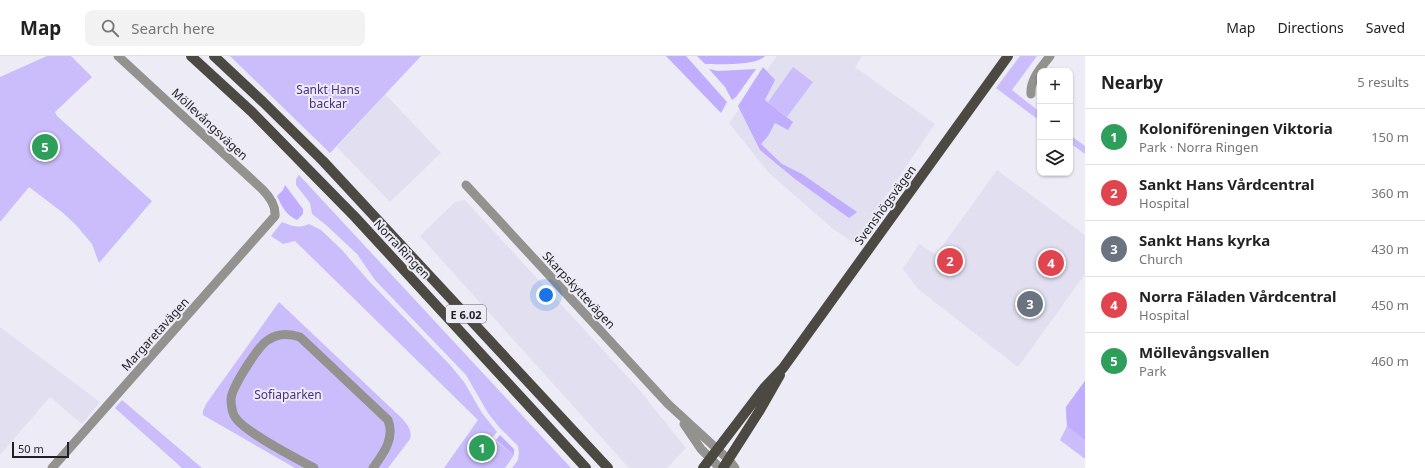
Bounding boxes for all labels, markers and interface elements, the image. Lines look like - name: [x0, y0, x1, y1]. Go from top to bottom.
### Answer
- search box: [85, 10, 365, 46]
- text: Map: [20, 15, 61, 41]
- icon: search: [99, 17, 121, 39]
- text: Search here: [131, 18, 215, 38]
- text: Map: [1226, 18, 1255, 37]
- text: Directions: [1277, 18, 1344, 37]
- text: Saved: [1366, 18, 1405, 37]
- map controls: [1037, 68, 1073, 176]
- button: +: [1037, 68, 1073, 104]
- text: Nearby: [1101, 71, 1163, 94]
- text: 5 results: [1357, 73, 1409, 91]
- park label: Sankt Hans backar: [296, 81, 360, 112]
- street label: Möllevångsvägen: [168, 84, 252, 164]
- button: −: [1037, 104, 1073, 140]
- text: Koloniföreningen Viktoria: [1139, 118, 1333, 138]
- text: 1: [1110, 128, 1118, 146]
- text: 150 m: [1371, 128, 1409, 146]
- pin: 5: [32, 132, 58, 162]
- text: Park · Norra Ringen: [1139, 138, 1258, 156]
- button: layers: [1037, 140, 1073, 176]
- street label: Svenshögsvägen: [850, 162, 920, 248]
- text: Sankt Hans Vårdcentral: [1139, 174, 1315, 194]
- text: 2: [1110, 184, 1118, 202]
- text: 360 m: [1371, 184, 1409, 202]
- text: Hospital: [1139, 194, 1189, 212]
- street label: Norra Ringen: [370, 216, 434, 282]
- text: Sankt Hans kyrka: [1139, 230, 1270, 250]
- text: 3: [1110, 240, 1118, 258]
- text: 430 m: [1371, 240, 1409, 258]
- pin: 2: [937, 246, 963, 276]
- street label: Skarpskyttevägen: [539, 248, 619, 332]
- pin: 4: [1038, 248, 1064, 278]
- text: Church: [1139, 250, 1183, 268]
- your location: [536, 285, 556, 305]
- text: Norra Fäladen Vårdcentral: [1139, 286, 1336, 306]
- pin: 3: [1017, 289, 1043, 319]
- street label: Margaretavägen: [117, 294, 193, 374]
- text: 4: [1110, 296, 1118, 314]
- text: 450 m: [1371, 296, 1409, 314]
- road number: E 6.02: [446, 305, 486, 323]
- text: Hospital: [1139, 306, 1189, 324]
- text: Möllevångsvallen: [1139, 342, 1270, 362]
- text: 5: [1110, 352, 1118, 370]
- text: 460 m: [1371, 352, 1409, 370]
- text: Park: [1139, 362, 1166, 380]
- park label: Sofiaparken: [254, 386, 322, 403]
- pin: 1: [469, 433, 495, 463]
- scale bar: [12, 440, 69, 459]
- text: 50 m: [18, 441, 44, 456]

